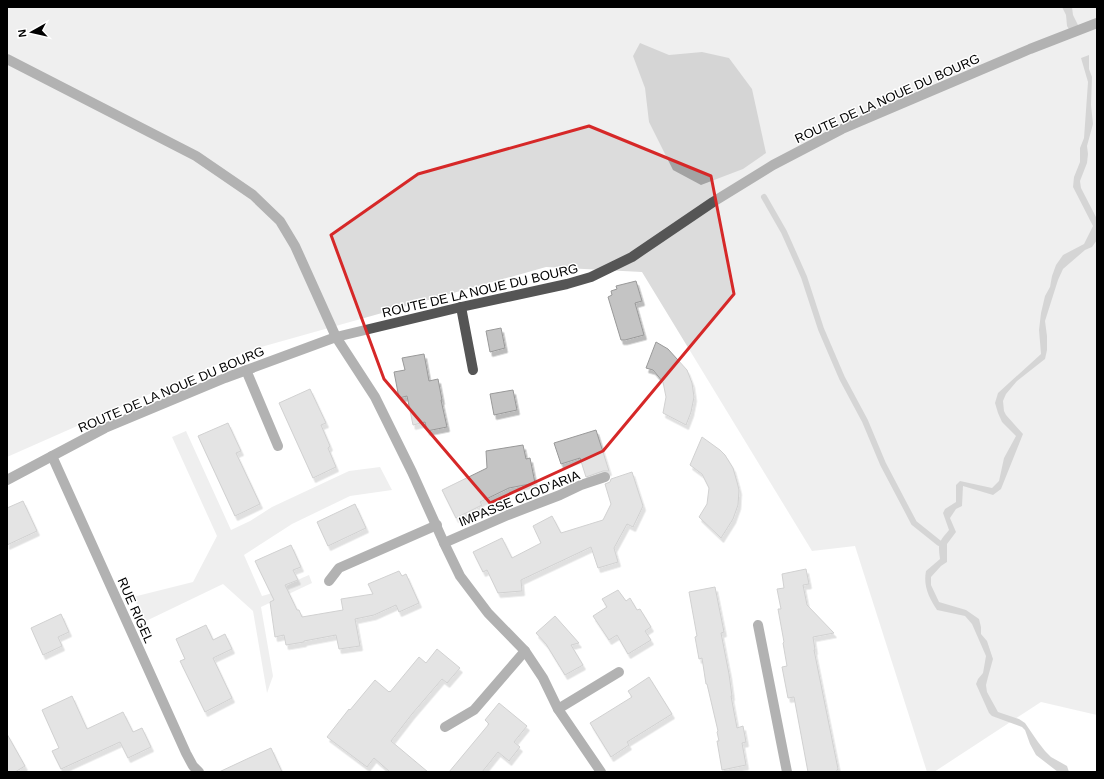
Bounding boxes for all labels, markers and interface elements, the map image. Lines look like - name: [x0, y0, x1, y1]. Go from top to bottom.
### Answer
- north arrow: [12, 12, 52, 52]
- text: N: [16, 29, 29, 38]
- street label: ROUTE DE LA NOUE DU BOURG: [792, 51, 982, 146]
- street label: ROUTE DE LA NOUE DU BOURG: [381, 261, 580, 320]
- street label: ROUTE DE LA NOUE DU BOURG: [76, 343, 267, 436]
- street label: IMPASSE CLOD'ARIA: [456, 467, 582, 530]
- street label: RUE RIGEL: [114, 575, 157, 645]

